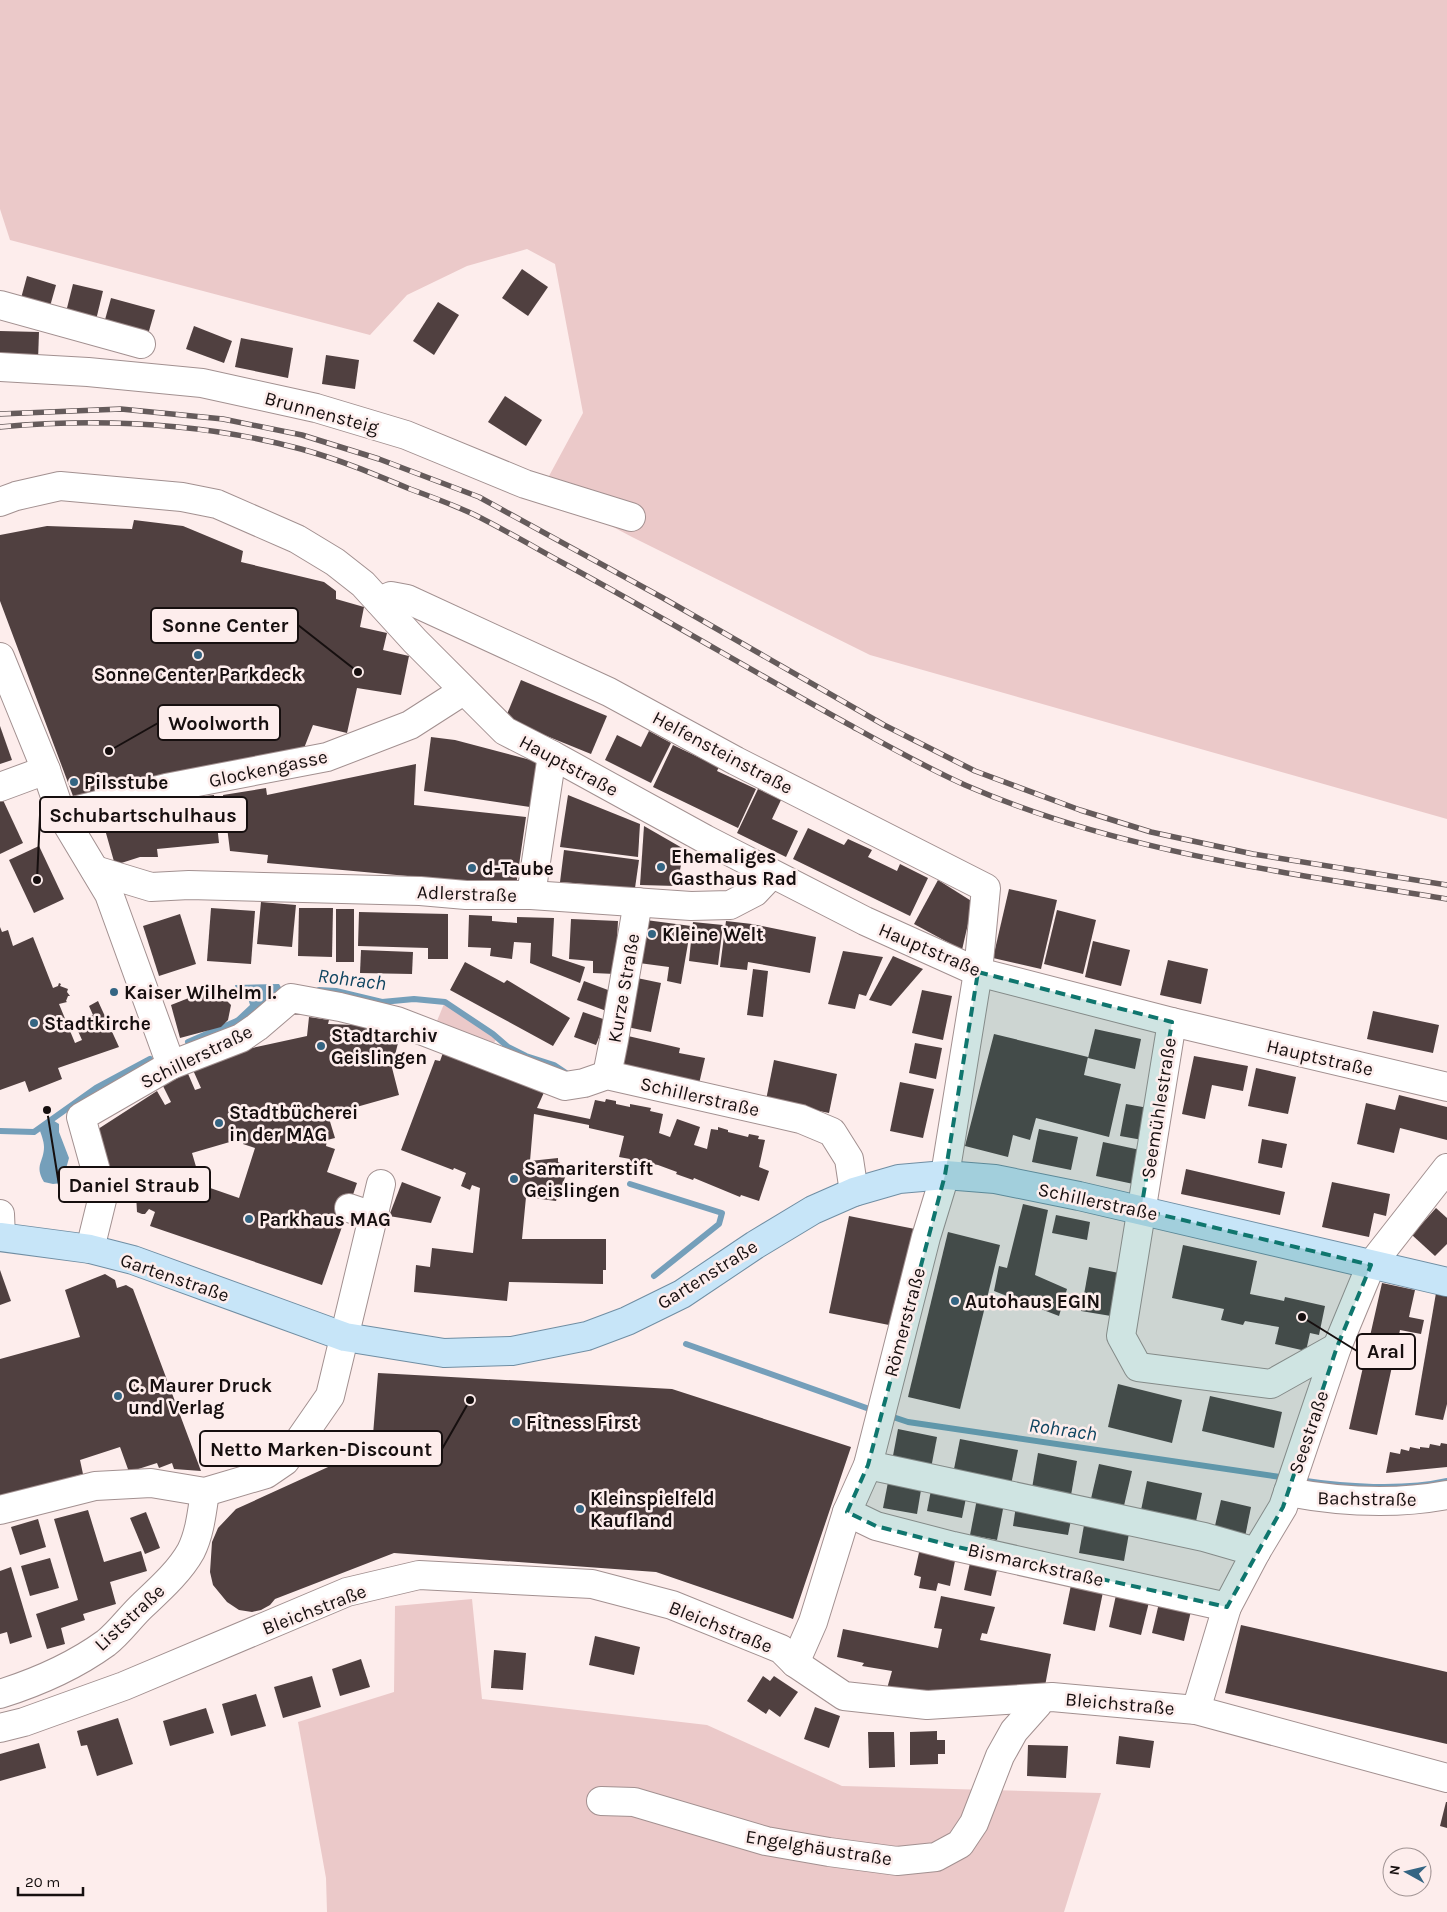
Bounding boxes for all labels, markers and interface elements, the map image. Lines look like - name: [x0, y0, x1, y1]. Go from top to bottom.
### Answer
- street label: Brunnensteig: [262, 387, 382, 439]
- callout: Sonne Center: [151, 608, 298, 643]
- text: Sonne Center: [162, 614, 289, 637]
- marker: Sonne Center Parkdeck: [192, 649, 204, 661]
- place label: Sonne Center Parkdeck: [93, 664, 303, 686]
- callout: Woolworth: [158, 705, 280, 740]
- street label: Helfensteinstraße: [649, 707, 796, 799]
- text: Woolworth: [168, 712, 270, 735]
- street label: Hauptstraße: [515, 731, 622, 801]
- street label: Glockengasse: [207, 746, 329, 792]
- place label: Pilsstube: [84, 772, 168, 794]
- marker: Pilsstube: [68, 776, 80, 788]
- callout: Schubartschulhaus: [40, 797, 247, 832]
- text: Schubartschulhaus: [49, 804, 237, 827]
- place label: Ehemaliges Gasthaus Rad: [671, 846, 797, 890]
- place label: d-Taube: [482, 858, 554, 880]
- marker: Ehemaliges Gasthaus Rad: [655, 861, 667, 873]
- marker: d-Taube: [466, 862, 478, 874]
- street label: Adlerstraße: [417, 881, 517, 907]
- street label: Hauptstraße: [875, 919, 984, 981]
- place label: Kleine Welt: [662, 924, 764, 946]
- marker: Kleine Welt: [646, 928, 658, 940]
- street label: Kurze Straße: [604, 932, 644, 1045]
- water label: Rohrach: [316, 964, 387, 995]
- place label: Kaiser Wilhelm I.: [124, 982, 277, 1004]
- marker: Kaiser Wilhelm I.: [108, 986, 120, 998]
- place label: Stadtkirche: [44, 1013, 151, 1035]
- marker: Stadtkirche: [28, 1017, 40, 1029]
- street label: Schillerstraße: [137, 1020, 256, 1093]
- place label: Stadtarchiv Geislingen: [331, 1025, 438, 1069]
- street label: Hauptstraße: [1264, 1035, 1375, 1081]
- street label: Seemühlestraße: [1137, 1036, 1181, 1180]
- marker: Stadtarchiv Geislingen: [315, 1040, 327, 1052]
- street label: Schillerstraße: [638, 1073, 761, 1121]
- place label: Stadtbücherei in der MAG: [229, 1102, 358, 1146]
- marker: Stadtbücherei in der MAG: [213, 1117, 225, 1129]
- place label: Samariterstift Geislingen: [524, 1158, 653, 1202]
- callout: Daniel Straub: [59, 1167, 210, 1202]
- marker: Samariterstift Geislingen: [508, 1173, 520, 1185]
- text: Daniel Straub: [68, 1174, 200, 1197]
- street label: Schillerstraße: [1036, 1179, 1160, 1225]
- place label: Parkhaus MAG: [259, 1209, 391, 1231]
- marker: Parkhaus MAG: [243, 1213, 255, 1225]
- street label: Gartenstraße: [653, 1235, 762, 1314]
- street label: Gartenstraße: [117, 1249, 232, 1307]
- street label: Römerstraße: [880, 1265, 930, 1379]
- place label: Autohaus EGIN: [965, 1291, 1100, 1313]
- marker: Autohaus EGIN: [949, 1295, 961, 1307]
- callout: Aral: [1357, 1334, 1415, 1369]
- text: Aral: [1367, 1340, 1405, 1363]
- place label: C. Maurer Druck und Verlag: [128, 1375, 272, 1419]
- street label: Seestraße: [1284, 1388, 1333, 1477]
- marker: C. Maurer Druck und Verlag: [112, 1390, 124, 1402]
- place label: Fitness First: [526, 1412, 638, 1434]
- water label: Rohrach: [1027, 1413, 1099, 1446]
- marker: Fitness First: [510, 1416, 522, 1428]
- callout: Netto Marken-Discount: [200, 1431, 442, 1466]
- text: Netto Marken-Discount: [210, 1438, 432, 1461]
- street label: Bachstraße: [1317, 1487, 1417, 1511]
- place label: Kleinspielfeld Kaufland: [590, 1488, 715, 1532]
- marker: Kleinspielfeld Kaufland: [574, 1503, 586, 1515]
- street label: Bismarckstraße: [966, 1539, 1106, 1591]
- street label: Liststraße: [90, 1580, 169, 1656]
- street label: Bleichstraße: [259, 1580, 370, 1640]
- street label: Bleichstraße: [666, 1596, 776, 1658]
- street label: Bleichstraße: [1064, 1688, 1176, 1720]
- street label: Engelghäustraße: [744, 1826, 894, 1870]
- north arrow: [1382, 1847, 1432, 1897]
- scale bar: [18, 1864, 82, 1896]
- text: N: [1386, 1864, 1404, 1876]
- text: 20 m: [25, 1873, 60, 1891]

